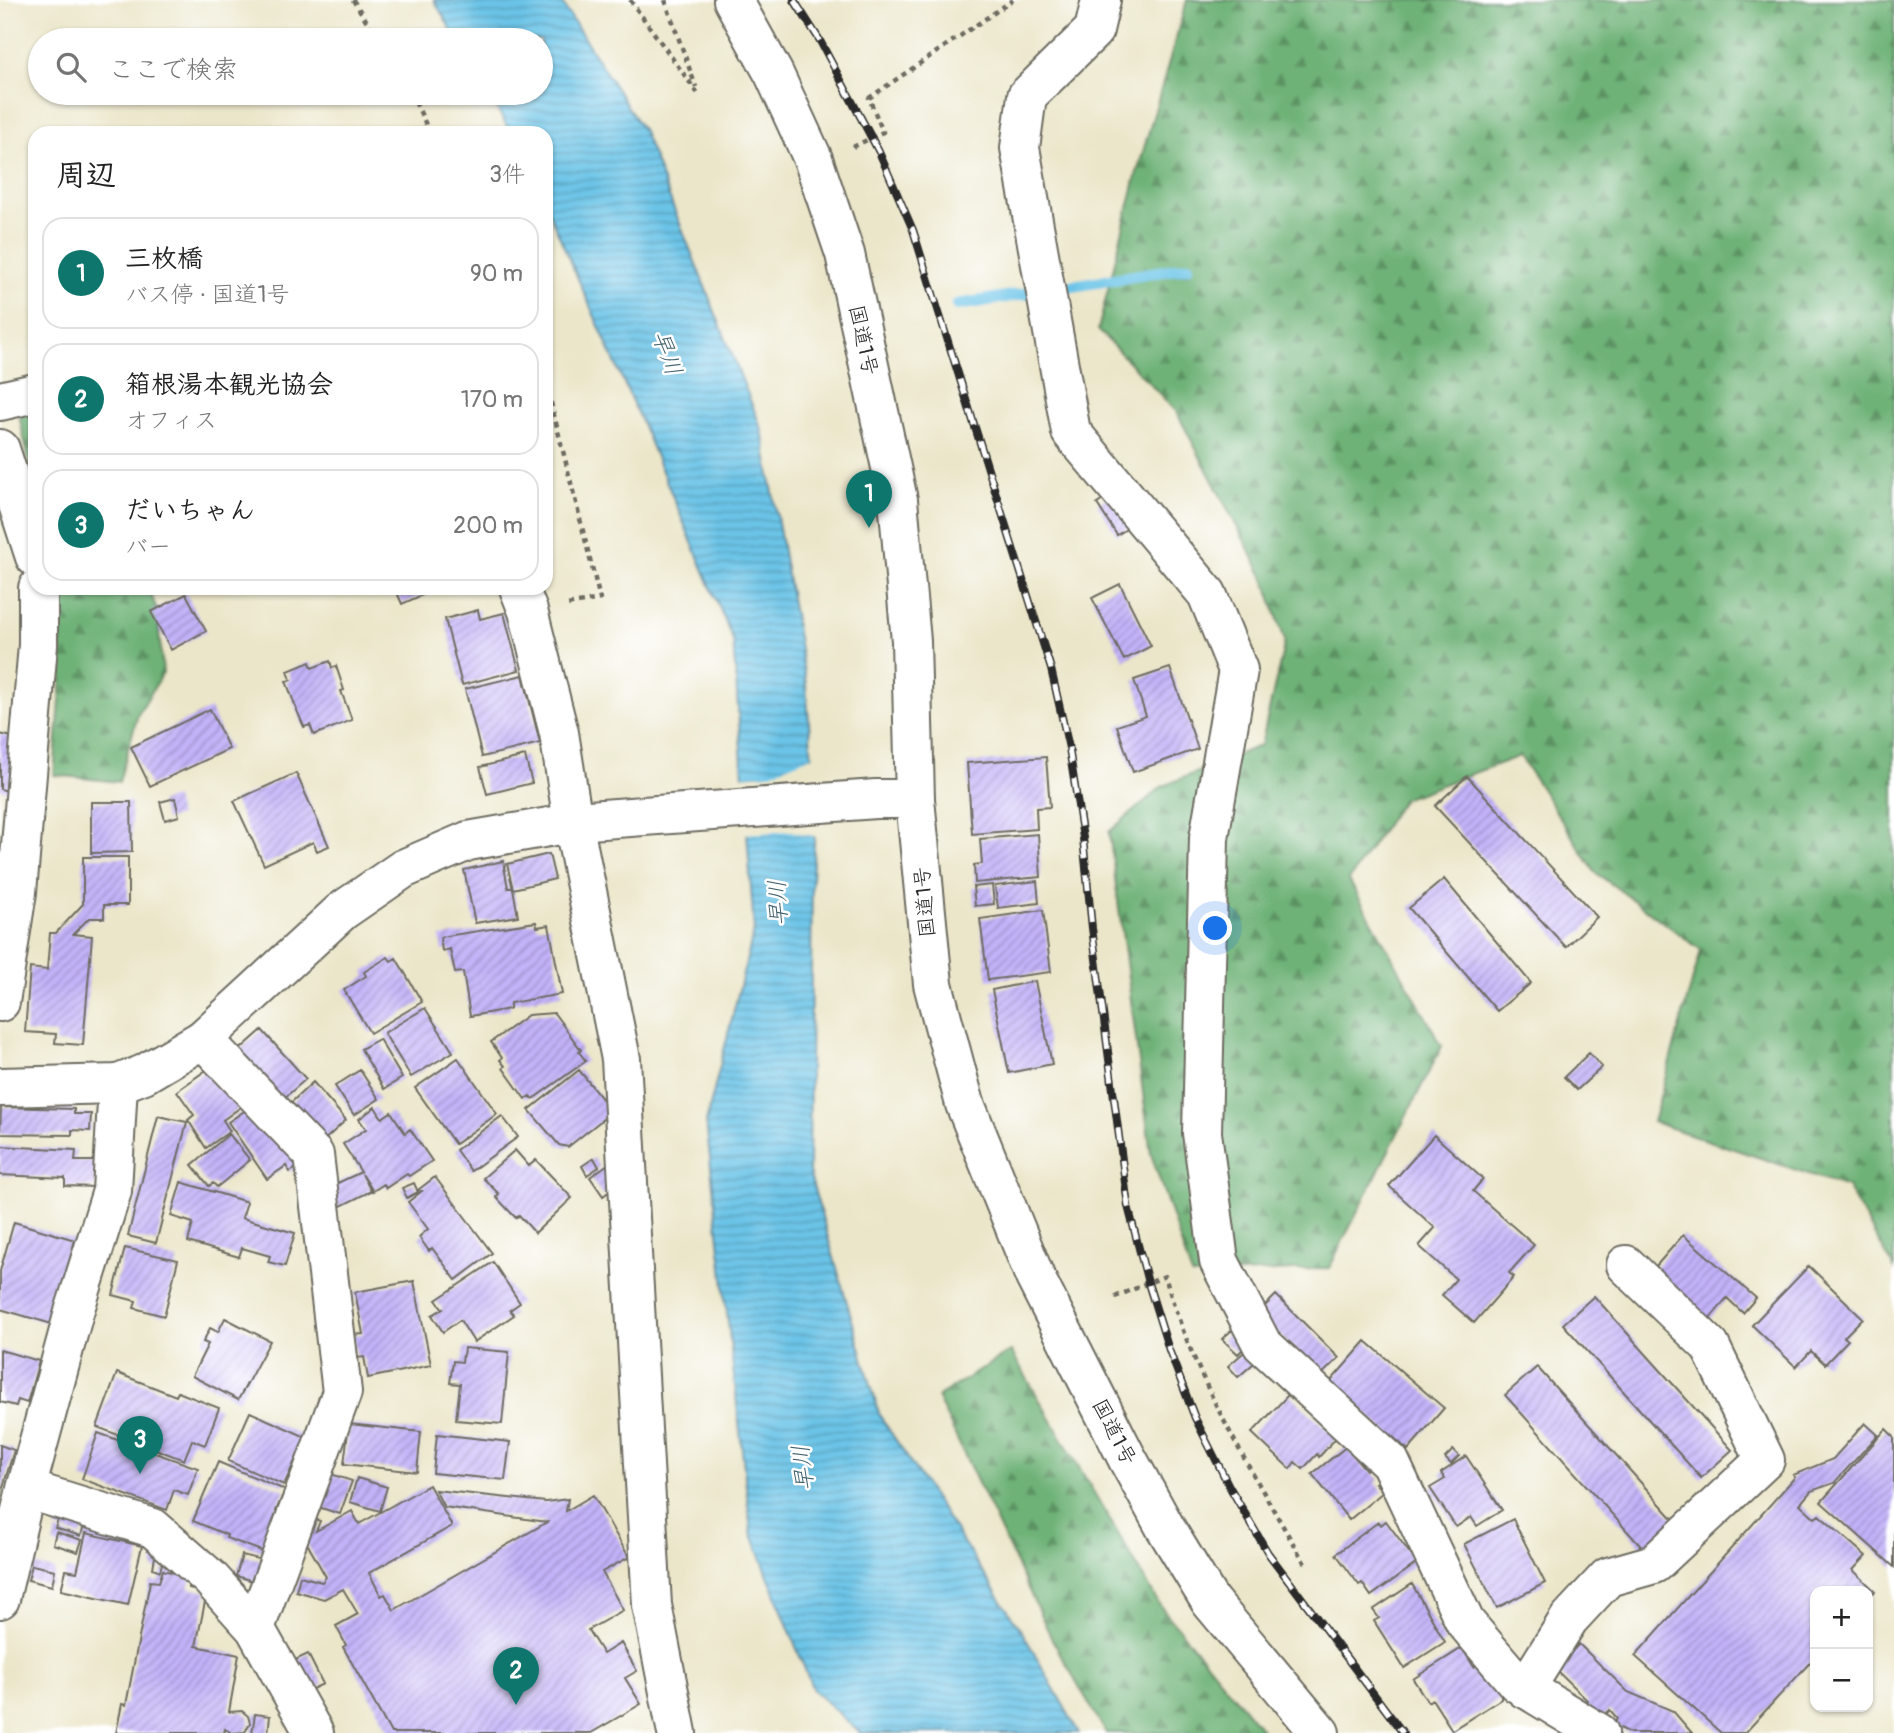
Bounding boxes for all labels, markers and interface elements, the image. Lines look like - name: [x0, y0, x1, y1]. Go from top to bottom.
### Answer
- search box: [28, 28, 553, 105]
- icon: search: [52, 48, 90, 86]
- text: ここで検索: [108, 54, 238, 86]
- text: 周辺: [56, 157, 116, 194]
- text: 3件: [489, 160, 525, 189]
- text: 三枚橋: [125, 243, 203, 275]
- text: 1: [77, 259, 86, 288]
- text: 90 m: [470, 259, 523, 288]
- text: バス停 · 国道1号: [125, 280, 289, 309]
- street label: 国道1号: [842, 302, 884, 378]
- water label: 早川: [646, 326, 688, 380]
- text: 箱根湯本観光協会: [125, 369, 333, 401]
- text: 2: [75, 385, 87, 414]
- text: 170 m: [461, 385, 523, 414]
- text: オフィス: [125, 406, 217, 435]
- pin: 1: [846, 470, 892, 528]
- text: だいちゃん: [125, 495, 255, 527]
- text: 3: [75, 511, 87, 540]
- text: 200 m: [453, 511, 523, 540]
- text: バー: [125, 532, 171, 561]
- street label: 国道1号: [908, 865, 942, 939]
- water label: 早川: [762, 879, 794, 927]
- your location: [1198, 911, 1232, 945]
- street label: 国道1号: [1086, 1394, 1142, 1470]
- pin: 3: [117, 1416, 163, 1474]
- water label: 早川: [786, 1443, 820, 1493]
- map controls: [1810, 1586, 1873, 1712]
- button: +: [1810, 1586, 1873, 1649]
- pin: 2: [493, 1647, 539, 1705]
- button: −: [1810, 1649, 1873, 1712]

